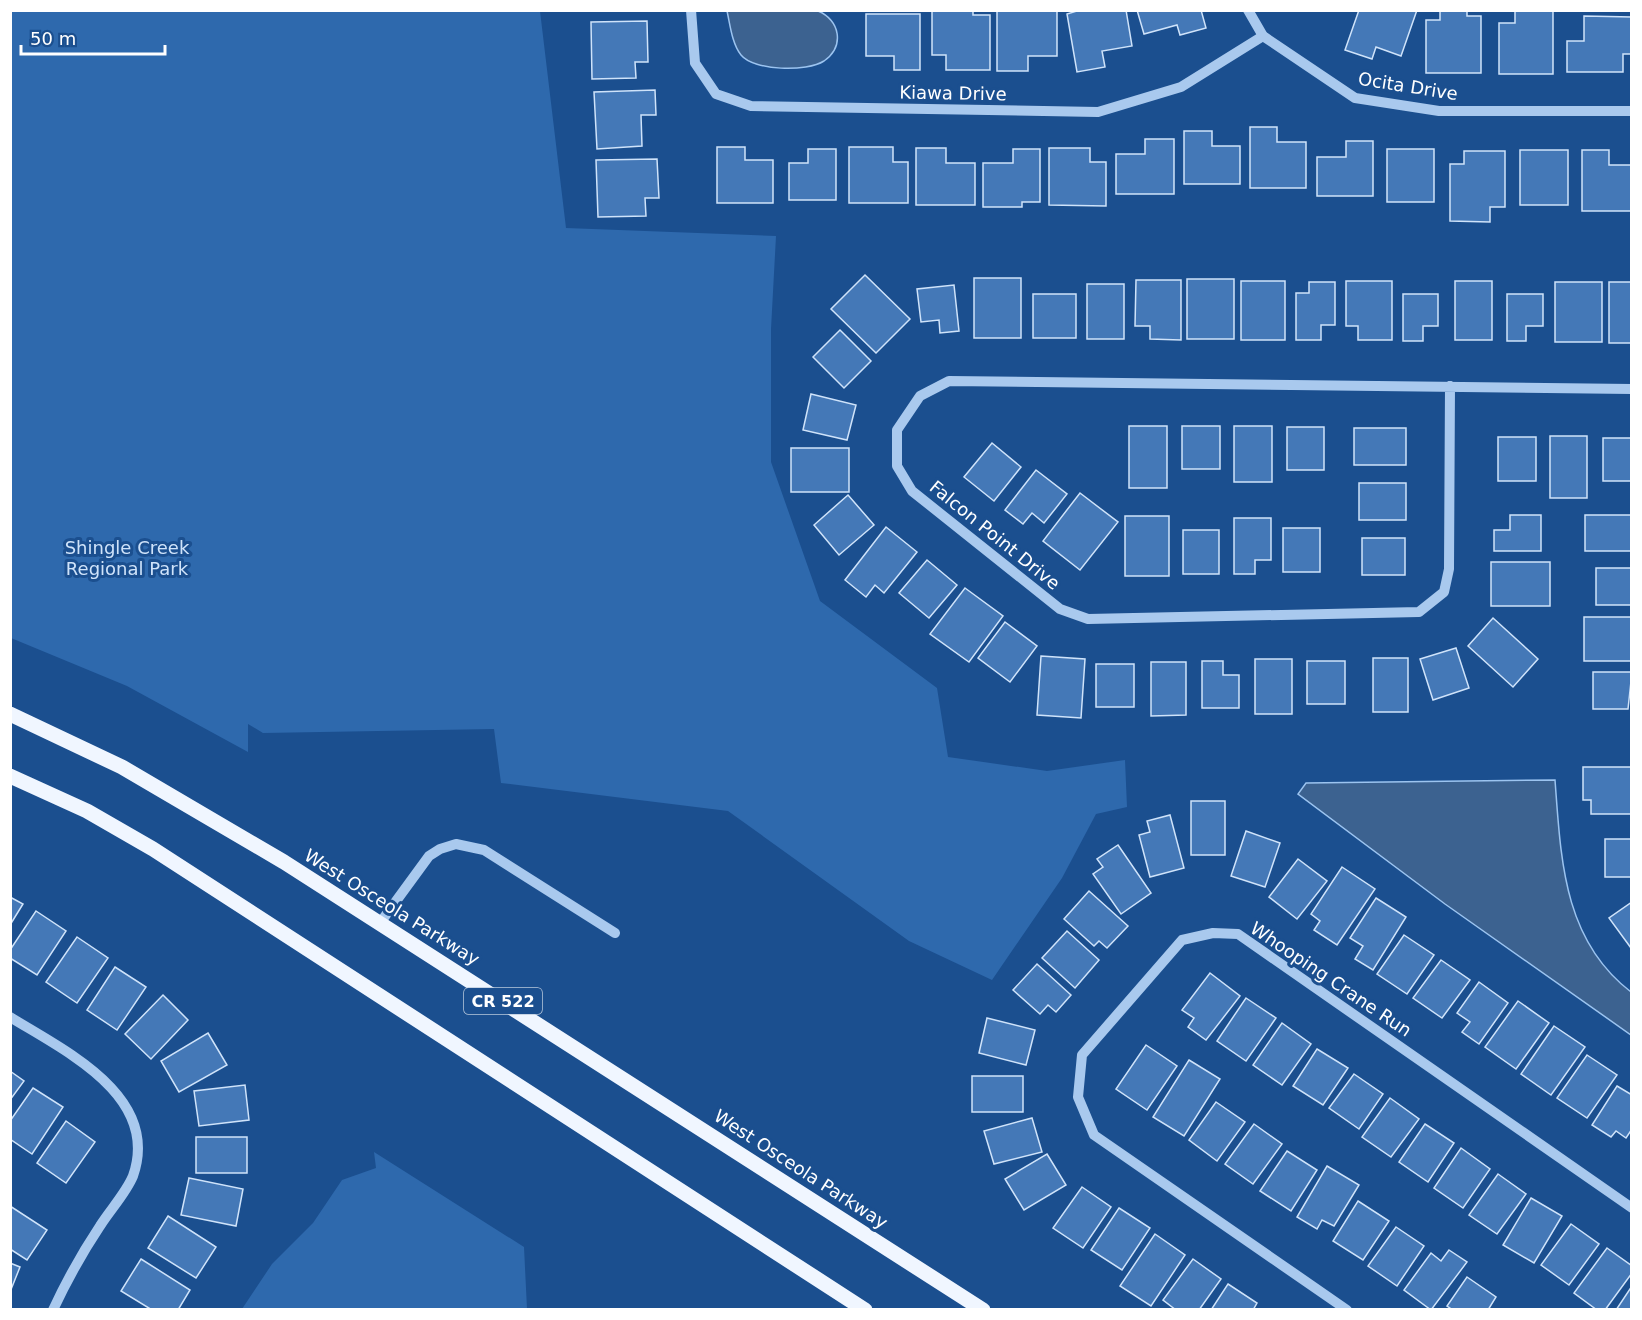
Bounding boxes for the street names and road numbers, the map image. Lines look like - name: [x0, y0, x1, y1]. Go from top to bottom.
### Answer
- street label: Ocita Drive: [1357, 68, 1459, 104]
- street label: Kiawa Drive: [899, 82, 1007, 104]
- street label: Falcon Point Drive: [926, 476, 1064, 594]
- street label: West Osceola Parkway: [301, 844, 484, 970]
- street label: Whooping Crane Run: [1246, 917, 1416, 1041]
- road number: CR 522: [464, 988, 542, 1014]
- street label: West Osceola Parkway: [710, 1105, 892, 1233]

